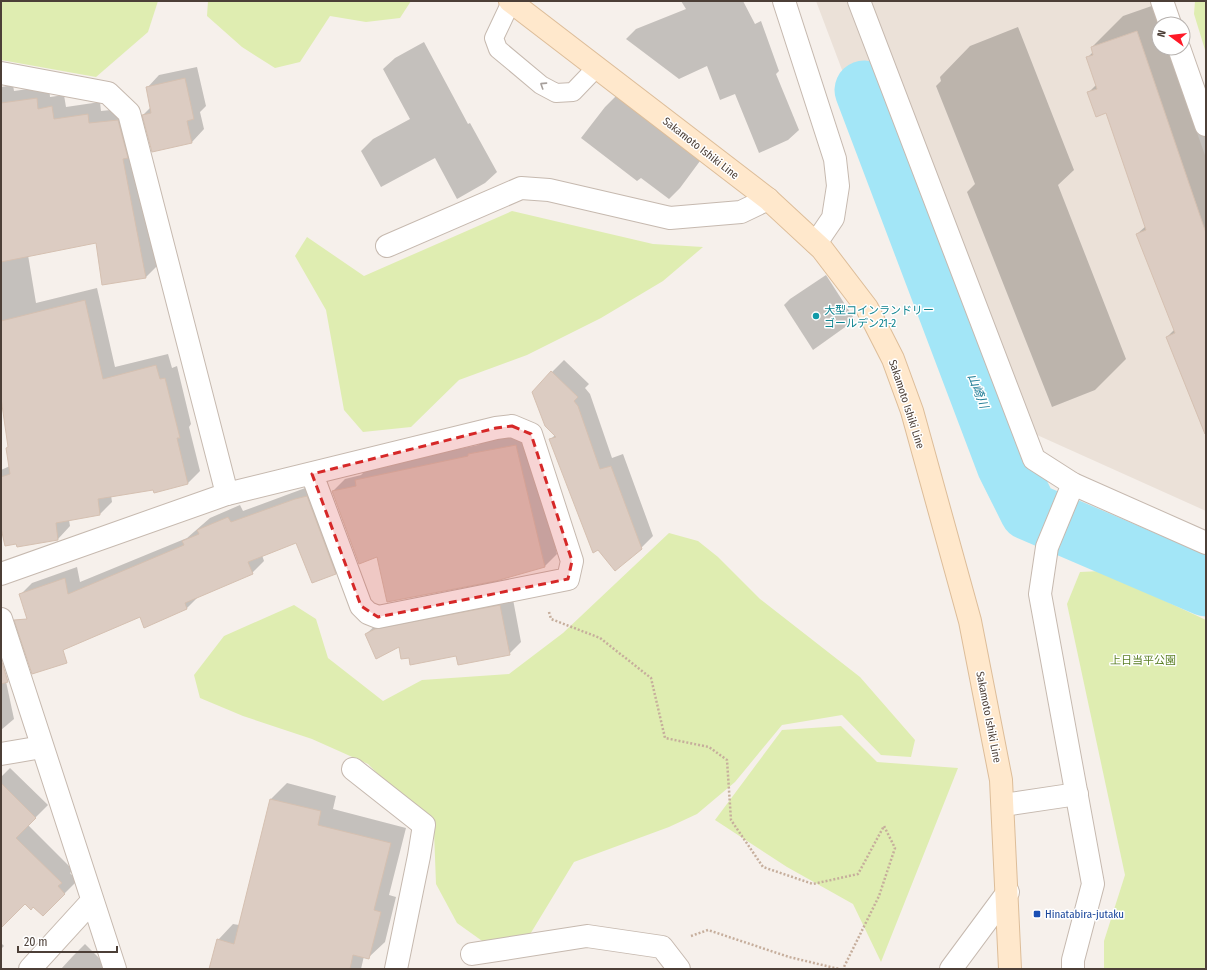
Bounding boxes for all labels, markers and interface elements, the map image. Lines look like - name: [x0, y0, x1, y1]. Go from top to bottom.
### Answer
- north arrow: [1151, 16, 1191, 56]
- text: N: [1155, 29, 1169, 38]
- one-way arrow: [540, 82, 547, 90]
- street label: Sakamoto Ishiki Line: [660, 115, 741, 182]
- place label: 大型コインランドリー ゴールデン21-2: [824, 304, 934, 330]
- marker: 大型コインランドリー ゴールデン21-2: [811, 311, 821, 321]
- street label: Sakamoto Ishiki Line: [886, 358, 927, 450]
- water label: 山崎川: [965, 372, 992, 412]
- park label: 上日当平公園: [1110, 654, 1176, 667]
- street label: Sakamoto Ishiki Line: [973, 670, 1004, 764]
- place label: Hinatabira-jutaku: [1045, 908, 1124, 921]
- marker: Hinatabira-jutaku: [1032, 909, 1042, 919]
- scale bar: [18, 928, 117, 954]
- text: 20 m: [24, 935, 48, 949]

